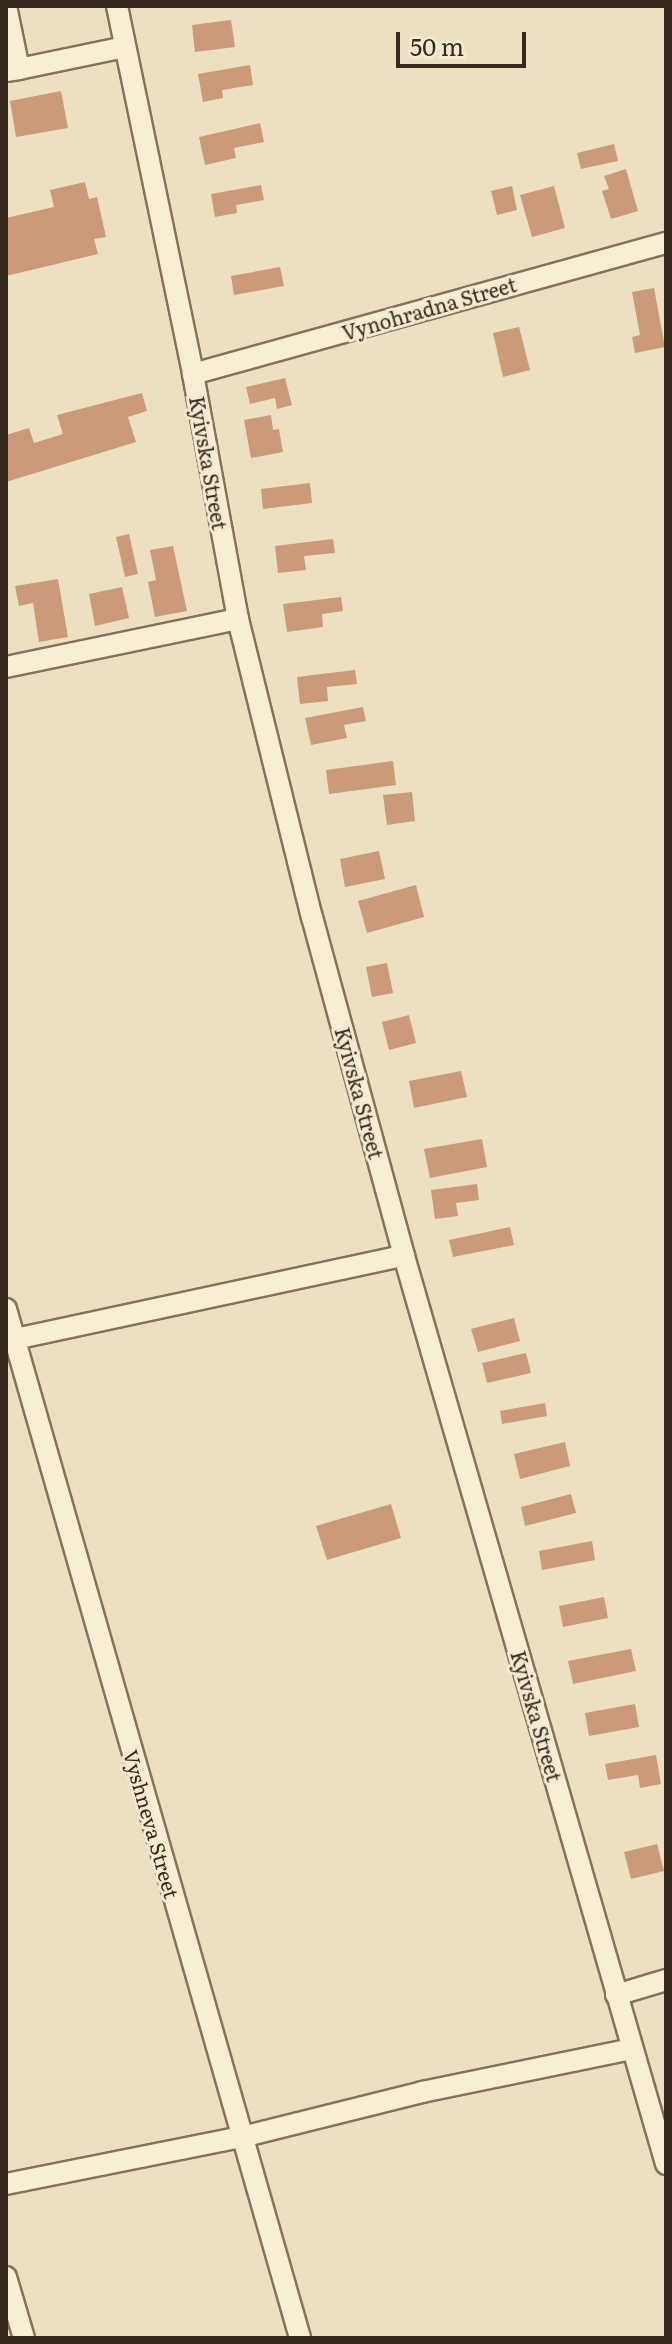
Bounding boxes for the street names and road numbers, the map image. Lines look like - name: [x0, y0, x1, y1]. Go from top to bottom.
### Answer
- street label: Vynohradna Street: [339, 272, 519, 344]
- street label: Kyivska Street: [185, 394, 233, 532]
- street label: Kyivska Street: [331, 1024, 389, 1162]
- street label: Kyivska Street: [507, 1648, 567, 1784]
- street label: Vyshneva Street: [119, 1747, 185, 1901]

